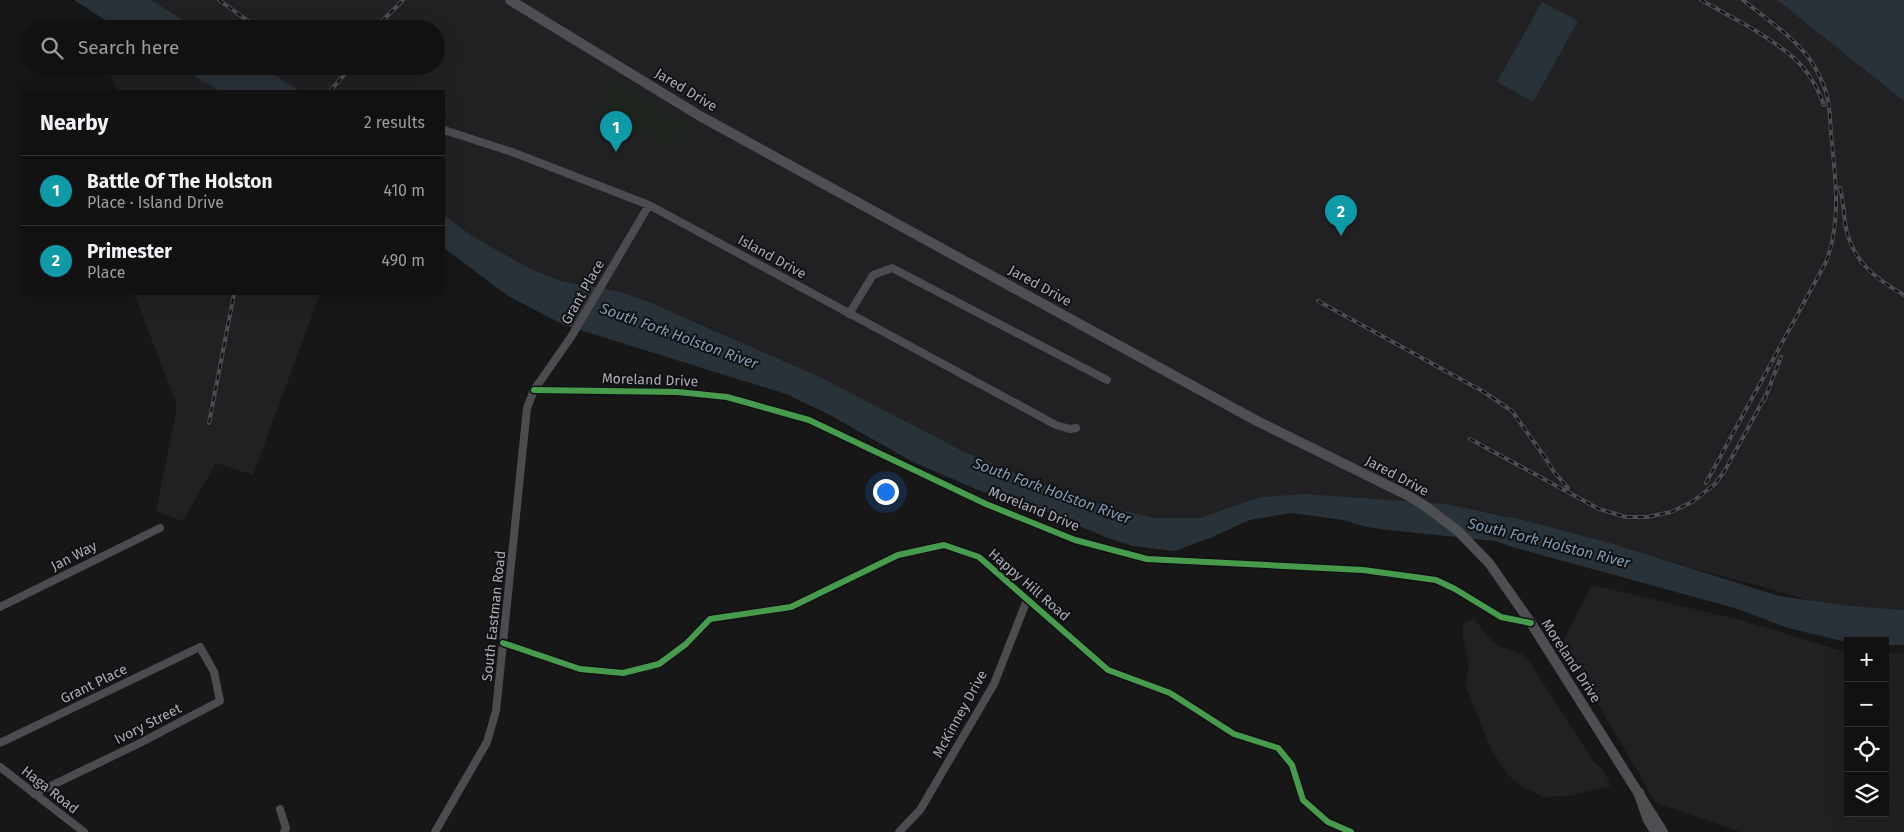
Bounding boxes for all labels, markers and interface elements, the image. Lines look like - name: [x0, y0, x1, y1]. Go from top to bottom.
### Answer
- search box: [20, 20, 445, 75]
- icon: search: [38, 34, 66, 62]
- text: Search here: [78, 36, 179, 59]
- street label: Jared Drive: [652, 65, 720, 115]
- text: Nearby: [40, 110, 108, 136]
- pin: 1: [600, 111, 632, 152]
- text: 2 results: [364, 113, 425, 132]
- text: Battle Of The Holston: [87, 170, 272, 193]
- text: 1: [52, 181, 60, 200]
- text: 410 m: [384, 181, 425, 200]
- text: Place · Island Drive: [87, 193, 224, 212]
- pin: 2: [1325, 195, 1357, 236]
- street label: Island Drive: [735, 231, 809, 283]
- text: Primester: [87, 240, 172, 263]
- text: 2: [52, 251, 60, 270]
- text: 490 m: [382, 251, 425, 270]
- street label: Grant Place: [558, 257, 608, 327]
- street label: Jared Drive: [1006, 262, 1074, 310]
- text: Place: [87, 263, 126, 282]
- water label: South Fork Holston River: [597, 299, 762, 373]
- street label: Moreland Drive: [602, 370, 698, 390]
- street label: Jared Drive: [1362, 452, 1432, 500]
- water label: South Fork Holston River: [970, 454, 1135, 528]
- your location: [873, 479, 899, 505]
- street label: Moreland Drive: [986, 483, 1082, 535]
- water label: South Fork Holston River: [1465, 514, 1633, 572]
- street label: Jan Way: [48, 537, 100, 575]
- street label: Happy Hill Road: [985, 545, 1073, 625]
- street label: South Eastman Road: [479, 550, 509, 682]
- street label: Moreland Drive: [1538, 616, 1604, 706]
- map controls: [1844, 637, 1889, 817]
- button: +: [1844, 637, 1889, 682]
- street label: Grant Place: [58, 661, 130, 707]
- street label: McKinney Drive: [929, 667, 991, 761]
- button: −: [1844, 682, 1889, 727]
- street label: Ivory Street: [112, 699, 185, 748]
- button: locate: [1844, 727, 1889, 772]
- street label: Haga Road: [18, 762, 82, 818]
- button: layers: [1844, 772, 1889, 817]

